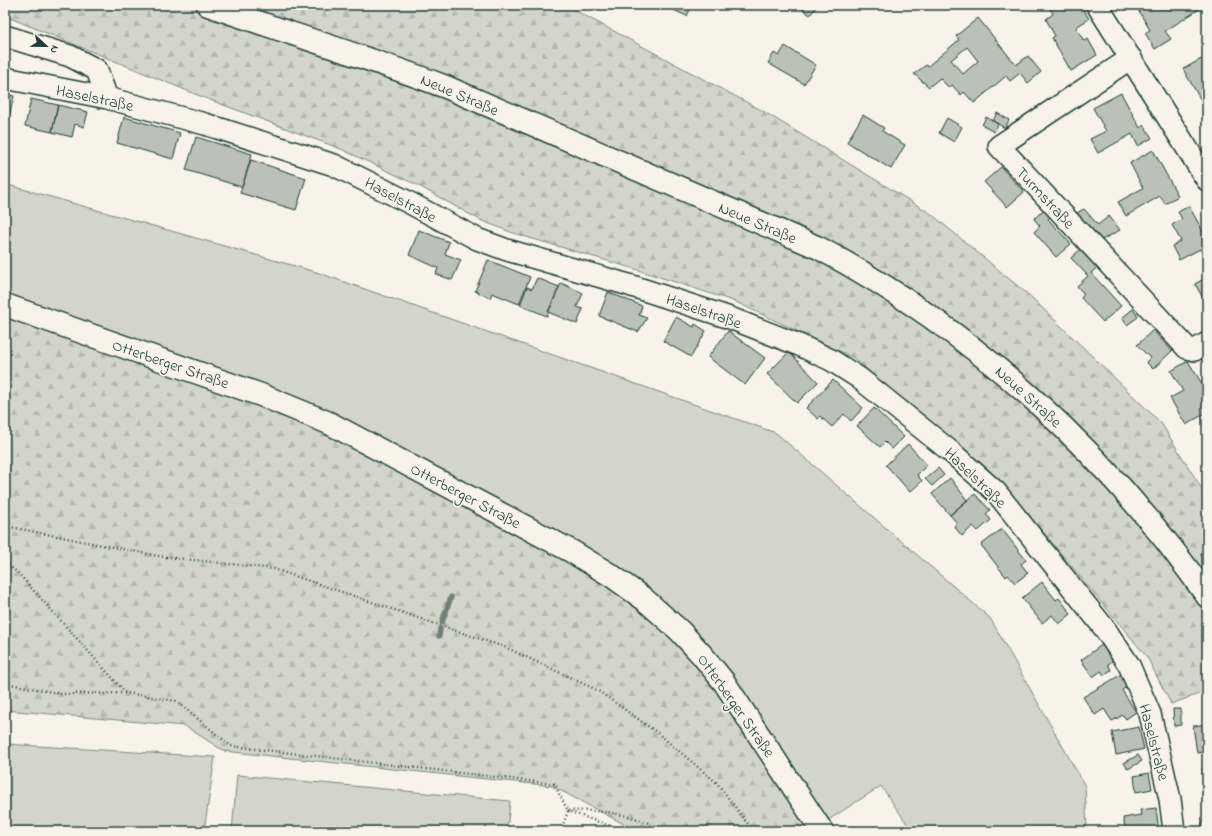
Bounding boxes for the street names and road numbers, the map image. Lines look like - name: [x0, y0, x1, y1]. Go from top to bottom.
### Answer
- street label: Neue Straße: [416, 69, 503, 123]
- street label: Haselstraße: [54, 79, 136, 119]
- street label: Turmstraße: [1009, 162, 1080, 235]
- street label: Haselstraße: [360, 172, 441, 230]
- street label: Neue Straße: [714, 197, 801, 251]
- street label: Haselstraße: [662, 288, 745, 336]
- street label: Otterberger Straße: [109, 334, 233, 396]
- street label: Neue Straße: [989, 361, 1067, 435]
- street label: Haselstraße: [938, 443, 1012, 515]
- street label: Otterberger Straße: [406, 458, 525, 536]
- street label: Otterberger Straße: [691, 649, 781, 764]
- street label: Haselstraße: [1131, 701, 1175, 784]

